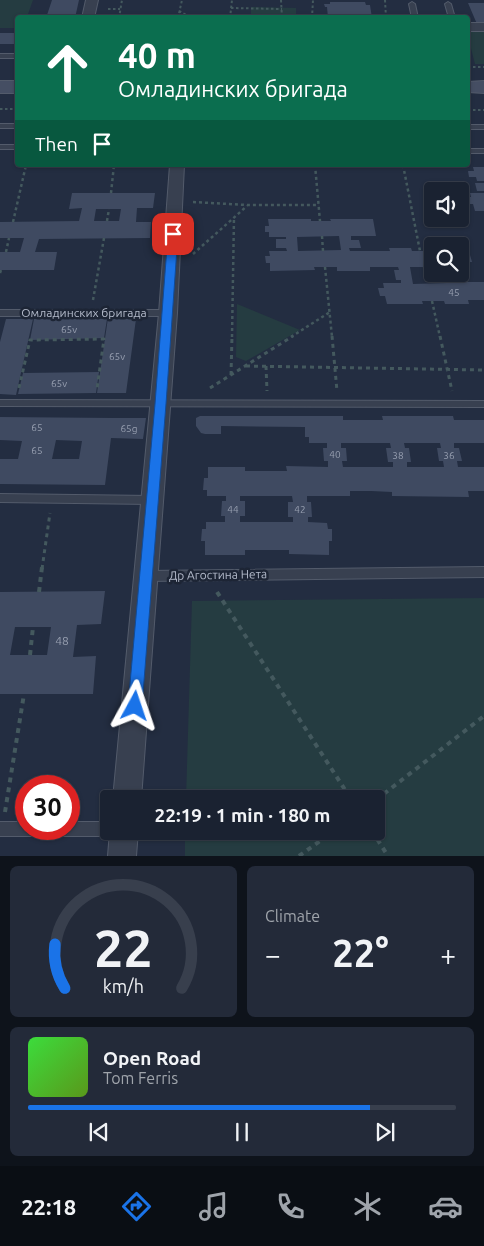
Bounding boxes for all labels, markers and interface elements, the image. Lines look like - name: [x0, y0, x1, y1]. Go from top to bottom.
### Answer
- icon: ahead: [35, 35, 100, 100]
- text: 40 m: [118, 35, 196, 75]
- text: Омладинских бригада: [118, 76, 348, 101]
- icon: arrive: [88, 130, 116, 158]
- text: Then: [35, 133, 78, 155]
- map controls: [424, 182, 469, 282]
- button: sound: [424, 182, 469, 227]
- pin: [152, 213, 194, 255]
- icon: arrive: [159, 220, 187, 248]
- button: search: [424, 237, 469, 282]
- house number: 45: [448, 287, 460, 298]
- street label: Омладинских бригада: [21, 306, 147, 319]
- house number: 65v: [61, 324, 77, 335]
- house number: 65v: [109, 351, 125, 362]
- house number: 65v: [51, 378, 67, 389]
- house number: 65: [31, 422, 43, 433]
- house number: 65g: [120, 423, 138, 434]
- house number: 65: [31, 445, 43, 456]
- house number: 40: [329, 449, 341, 460]
- house number: 38: [392, 450, 404, 461]
- house number: 36: [443, 450, 455, 461]
- house number: 44: [227, 504, 239, 515]
- house number: 42: [294, 504, 306, 515]
- street label: Др Агостина Нета: [169, 567, 267, 582]
- house number: 48: [55, 634, 69, 647]
- position arrow: [108, 679, 160, 731]
- speed limit sign: 30: [15, 775, 80, 840]
- text: 22:19 · 1 min · 180 m: [155, 804, 330, 826]
- text: Climate: [265, 907, 320, 925]
- text: 22: [94, 919, 153, 977]
- text: 22°: [332, 932, 389, 974]
- text: −: [265, 939, 281, 970]
- text: +: [440, 939, 456, 970]
- text: km/h: [103, 976, 144, 996]
- text: Open Road: [103, 1047, 201, 1069]
- text: Tom Ferris: [103, 1069, 178, 1087]
- icon: previous: [85, 1118, 113, 1146]
- icon: pause: [228, 1118, 256, 1146]
- icon: next: [371, 1118, 399, 1146]
- icon: directions: [119, 1189, 154, 1224]
- icon: music: [196, 1189, 231, 1224]
- icon: phone: [273, 1189, 308, 1224]
- icon: climate: [350, 1189, 385, 1224]
- icon: car: [428, 1189, 463, 1224]
- text: 22:18: [21, 1194, 76, 1219]

